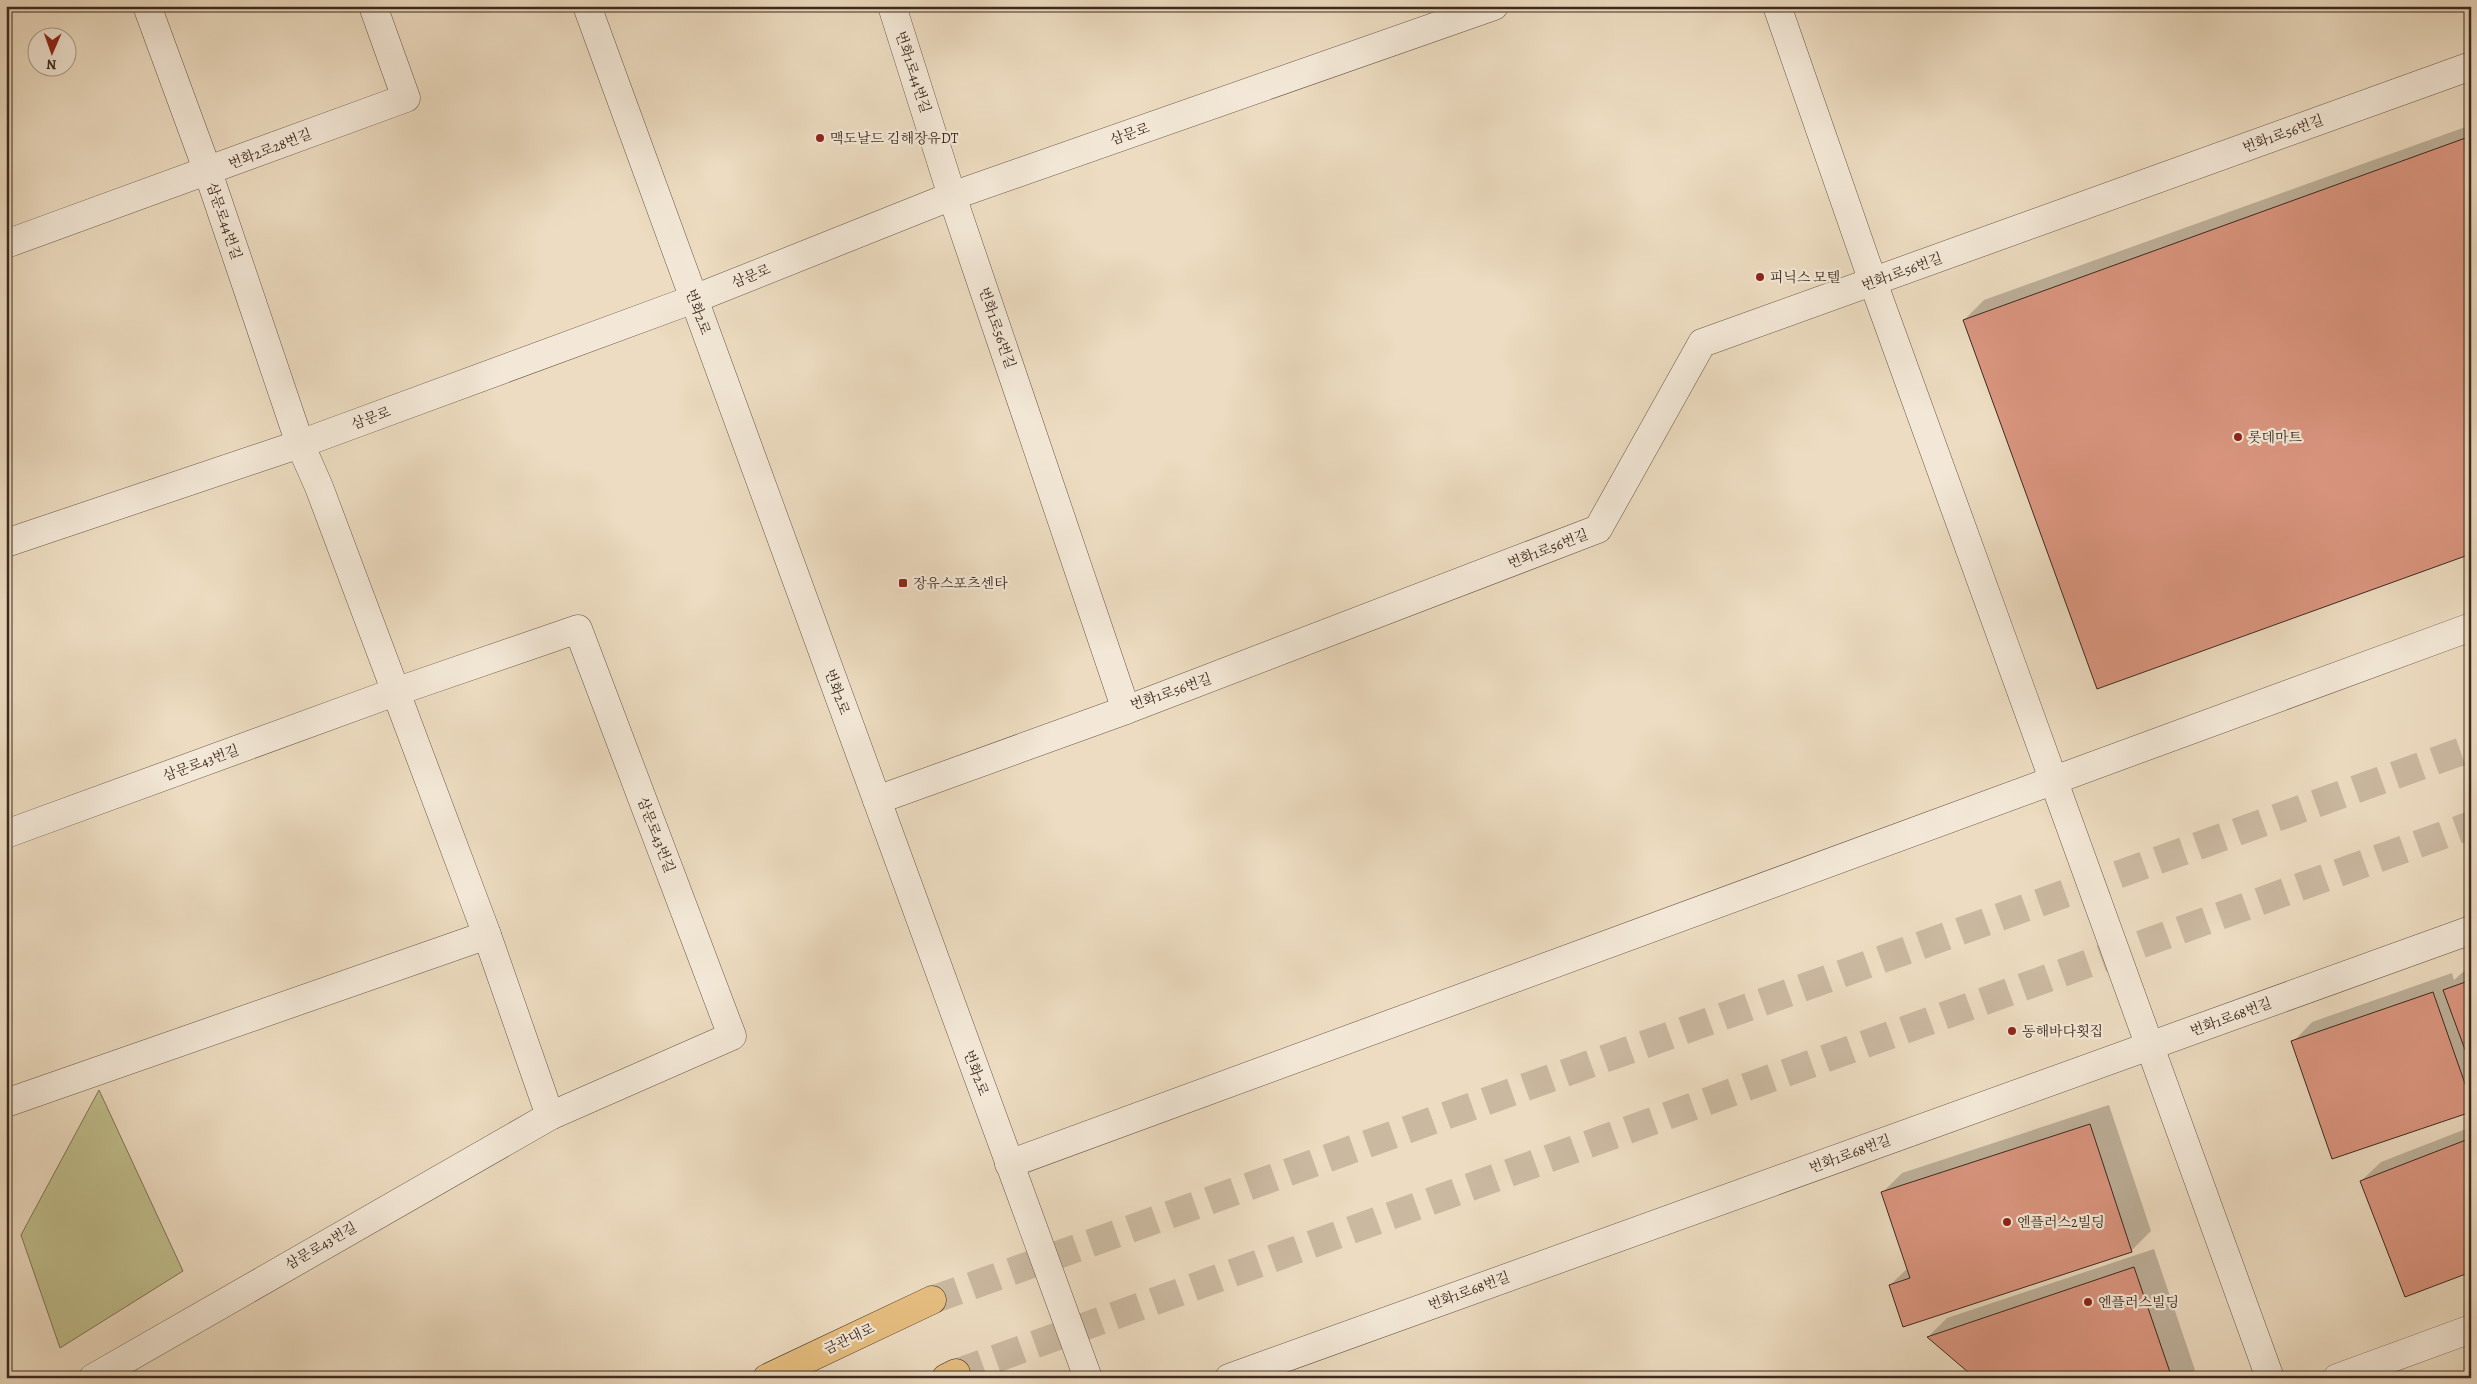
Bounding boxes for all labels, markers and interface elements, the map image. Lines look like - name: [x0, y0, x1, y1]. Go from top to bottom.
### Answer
- north arrow: [28, 28, 78, 78]
- street label: 번화1로44번길: [891, 29, 935, 115]
- text: N: [46, 55, 57, 74]
- street label: 번화1로56번길: [2240, 111, 2326, 157]
- street label: 삼문로: [1108, 118, 1153, 150]
- street label: 번화2로28번길: [226, 124, 314, 174]
- place label: 맥도날드 김해장유DT: [830, 129, 959, 148]
- marker: 맥도날드 김해장유DT: [814, 132, 826, 144]
- street label: 삼문로44번길: [202, 180, 246, 262]
- street label: 번화1로56번길: [1859, 249, 1945, 295]
- street label: 삼문로: [729, 259, 774, 292]
- place label: 피닉스 모텔: [1770, 268, 1840, 287]
- marker: 피닉스 모텔: [1754, 271, 1766, 283]
- street label: 번화1로56번길: [974, 285, 1020, 371]
- street label: 번화2로: [681, 287, 715, 338]
- street label: 삼문로: [349, 402, 394, 434]
- place label: 롯데마트: [2248, 428, 2303, 447]
- marker: 롯데마트: [2232, 431, 2244, 443]
- street label: 번화1로56번길: [1505, 525, 1591, 573]
- place label: 장유스포츠센타: [913, 574, 1008, 593]
- marker: 장유스포츠센타: [897, 577, 909, 589]
- street label: 번화2로: [820, 667, 854, 718]
- street label: 번화1로56번길: [1128, 669, 1214, 715]
- street label: 삼문로43번길: [160, 740, 242, 786]
- street label: 삼문로43번길: [633, 794, 679, 876]
- street label: 번화1로68번길: [2187, 993, 2275, 1041]
- place label: 동해바다횟집: [2022, 1022, 2103, 1041]
- marker: 동해바다횟집: [2006, 1025, 2018, 1037]
- street label: 번화2로: [959, 1048, 993, 1099]
- street label: 번화1로68번길: [1806, 1130, 1894, 1178]
- place label: 엔플러스2빌딩: [2017, 1213, 2105, 1232]
- marker: 엔플러스2빌딩: [2001, 1216, 2013, 1228]
- street label: 삼문로43번길: [282, 1218, 360, 1274]
- street label: 번화1로68번길: [1425, 1267, 1513, 1315]
- place label: 엔플러스빌딩: [2098, 1293, 2179, 1312]
- marker: 엔플러스빌딩: [2082, 1296, 2094, 1308]
- street label: 금관대로: [820, 1319, 878, 1359]

